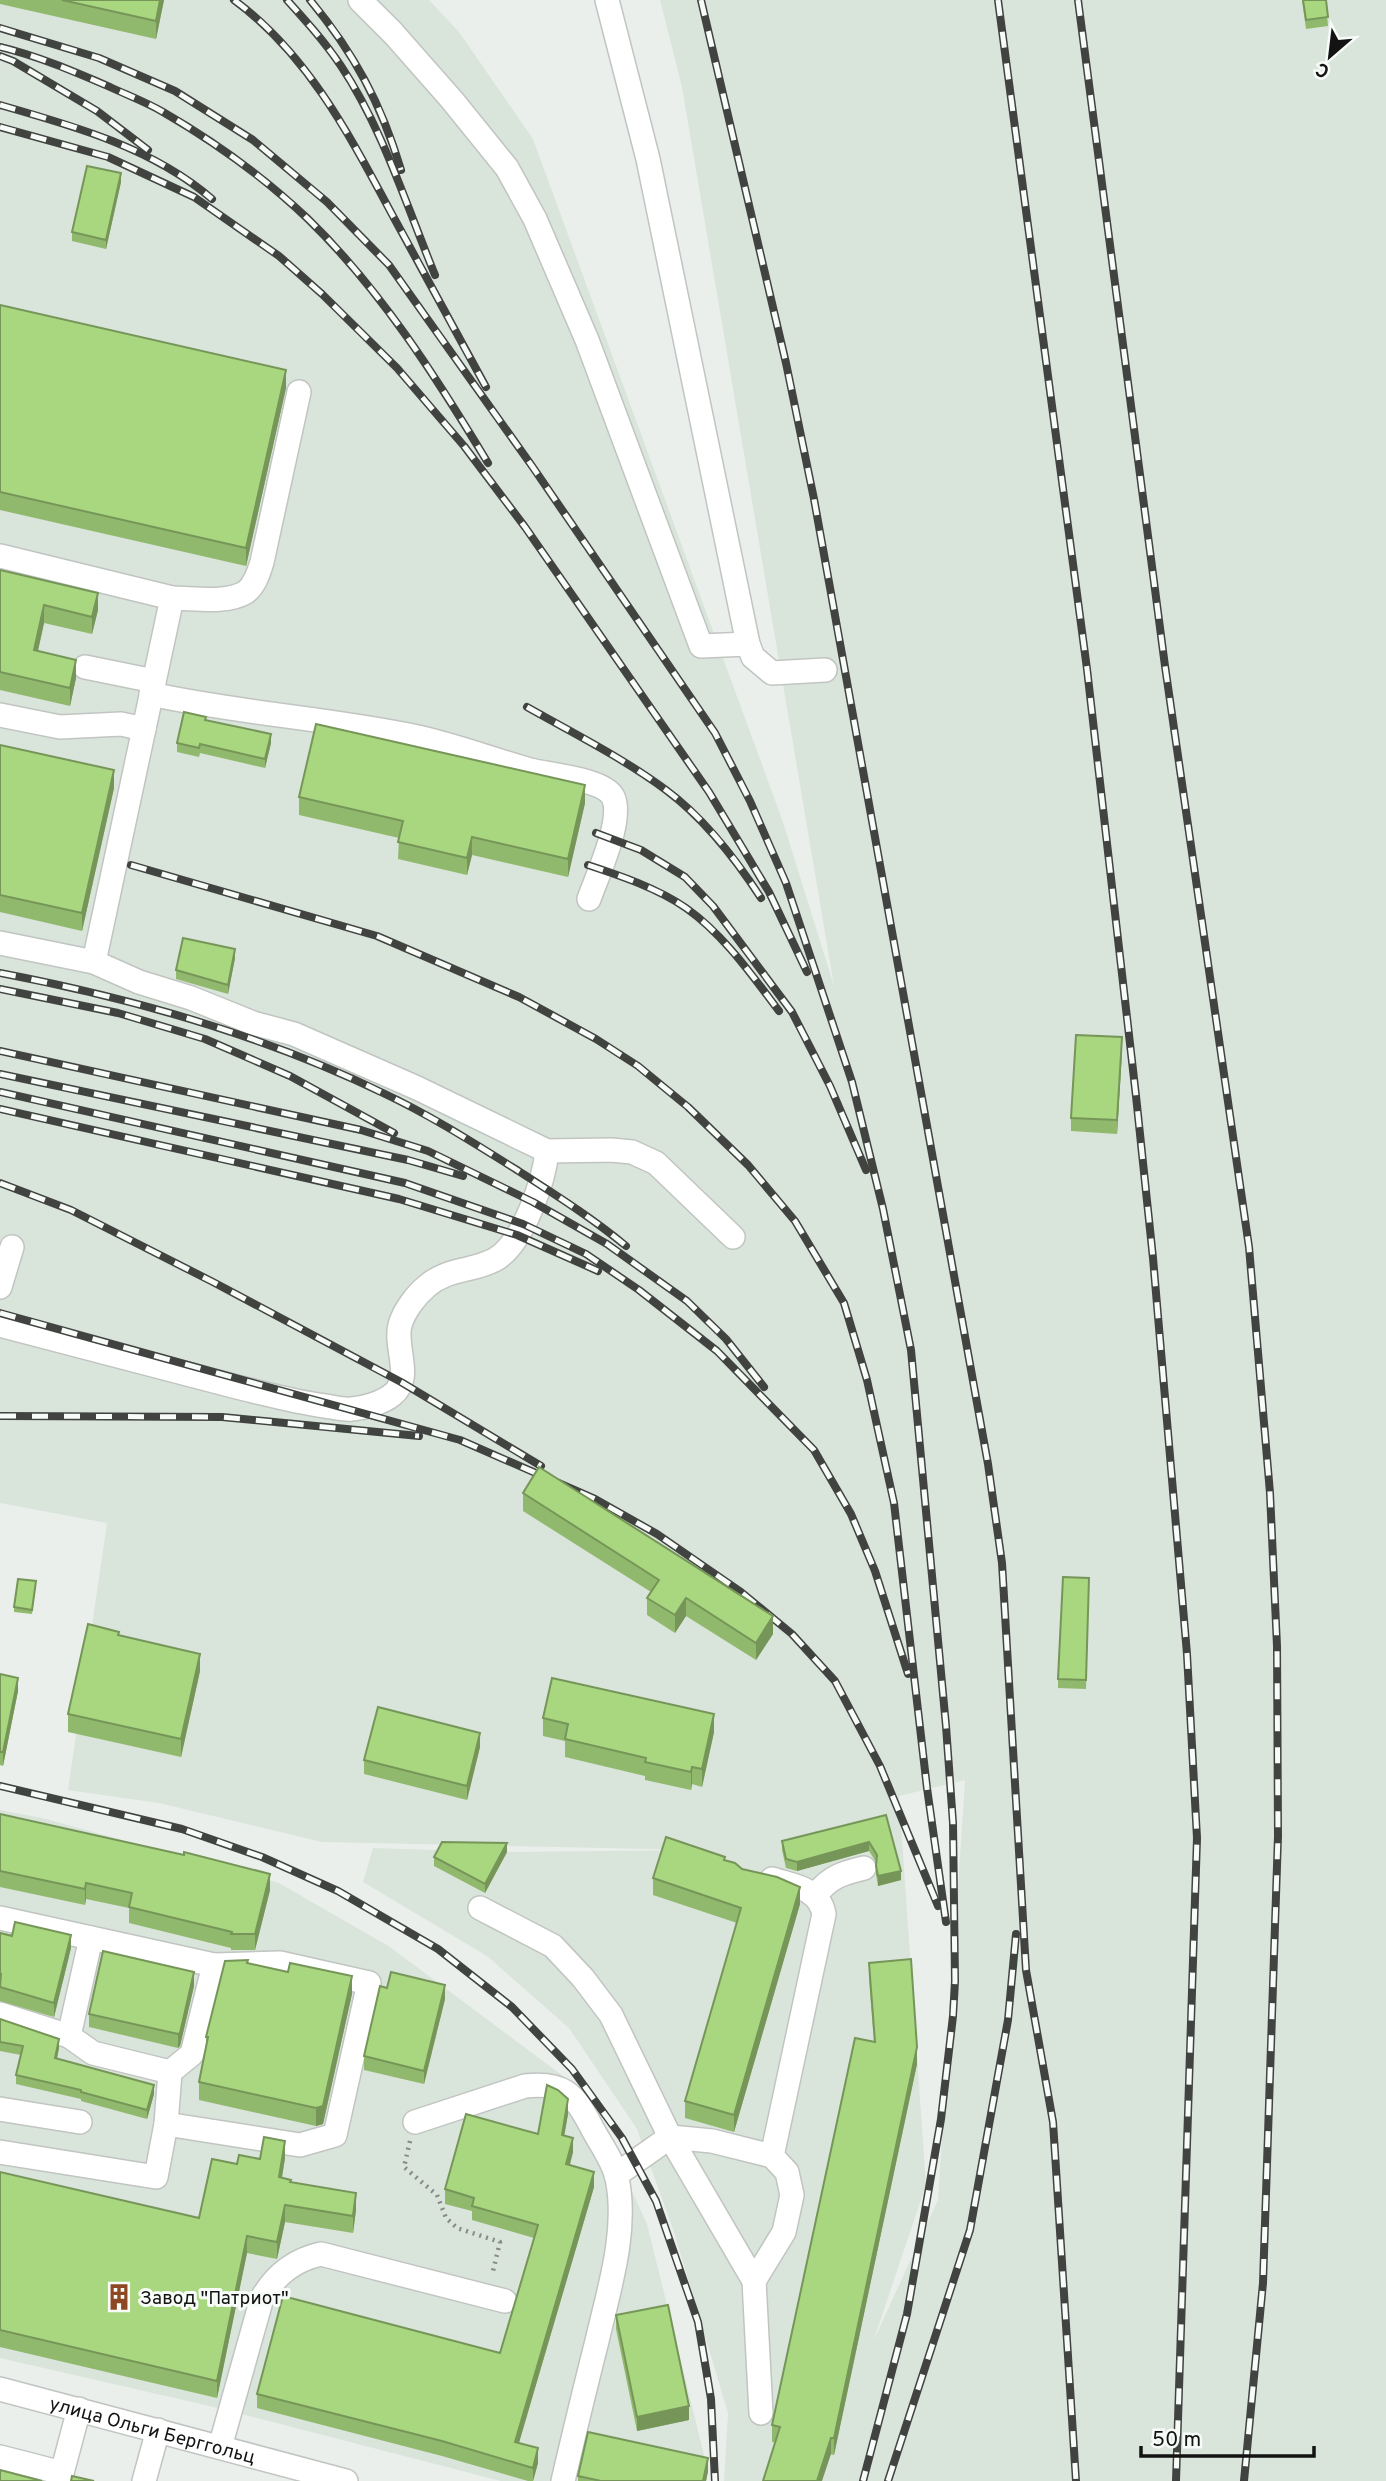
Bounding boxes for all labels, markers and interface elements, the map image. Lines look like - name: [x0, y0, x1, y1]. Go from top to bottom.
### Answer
- north arrow: [1295, 21, 1365, 91]
- text: С: [1312, 56, 1334, 83]
- building icon: Завод "Патриот": [104, 2282, 134, 2312]
- place label: Завод "Патриот": [140, 2287, 289, 2311]
- street label: улица Ольги Берггольц: [47, 2393, 258, 2470]
- scale bar: [1141, 2414, 1314, 2458]
- text: 50 m: [1152, 2427, 1201, 2454]

